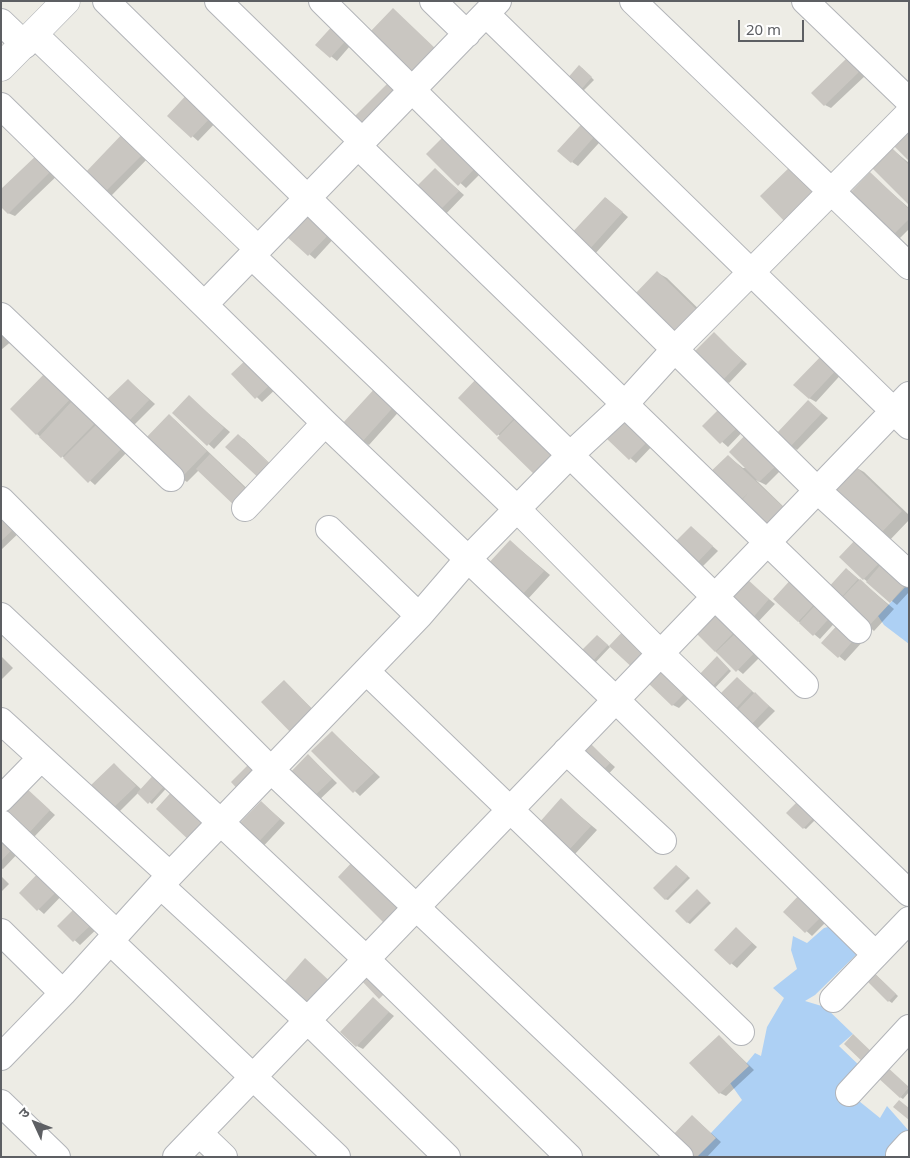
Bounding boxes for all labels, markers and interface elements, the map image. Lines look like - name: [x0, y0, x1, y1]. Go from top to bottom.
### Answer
- scale bar: [740, 10, 806, 42]
- text: 20 m: [746, 19, 781, 39]
- north arrow: [10, 1098, 60, 1148]
- text: उ: [14, 1103, 33, 1122]

